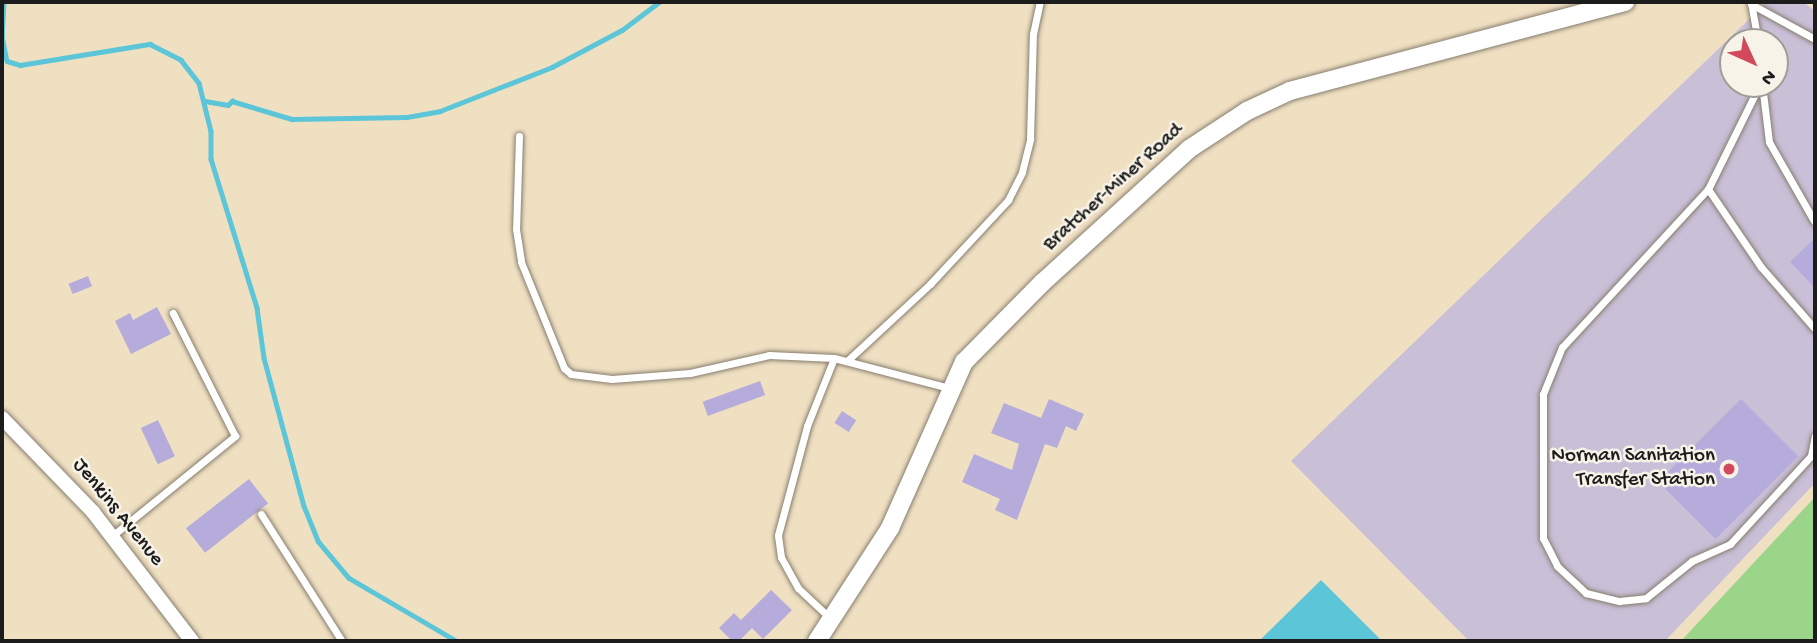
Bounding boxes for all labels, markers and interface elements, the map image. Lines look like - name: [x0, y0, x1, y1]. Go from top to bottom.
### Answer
- north arrow: [1719, 28, 1789, 98]
- text: N: [1755, 64, 1780, 89]
- street label: Bratcher-Miner Road: [1039, 118, 1189, 258]
- place label: Norman Sanitation Transfer Station: [1551, 444, 1715, 494]
- street label: Jenkins Avenue: [66, 454, 168, 572]
- marker: Norman Sanitation Transfer Station: [1721, 461, 1737, 477]

